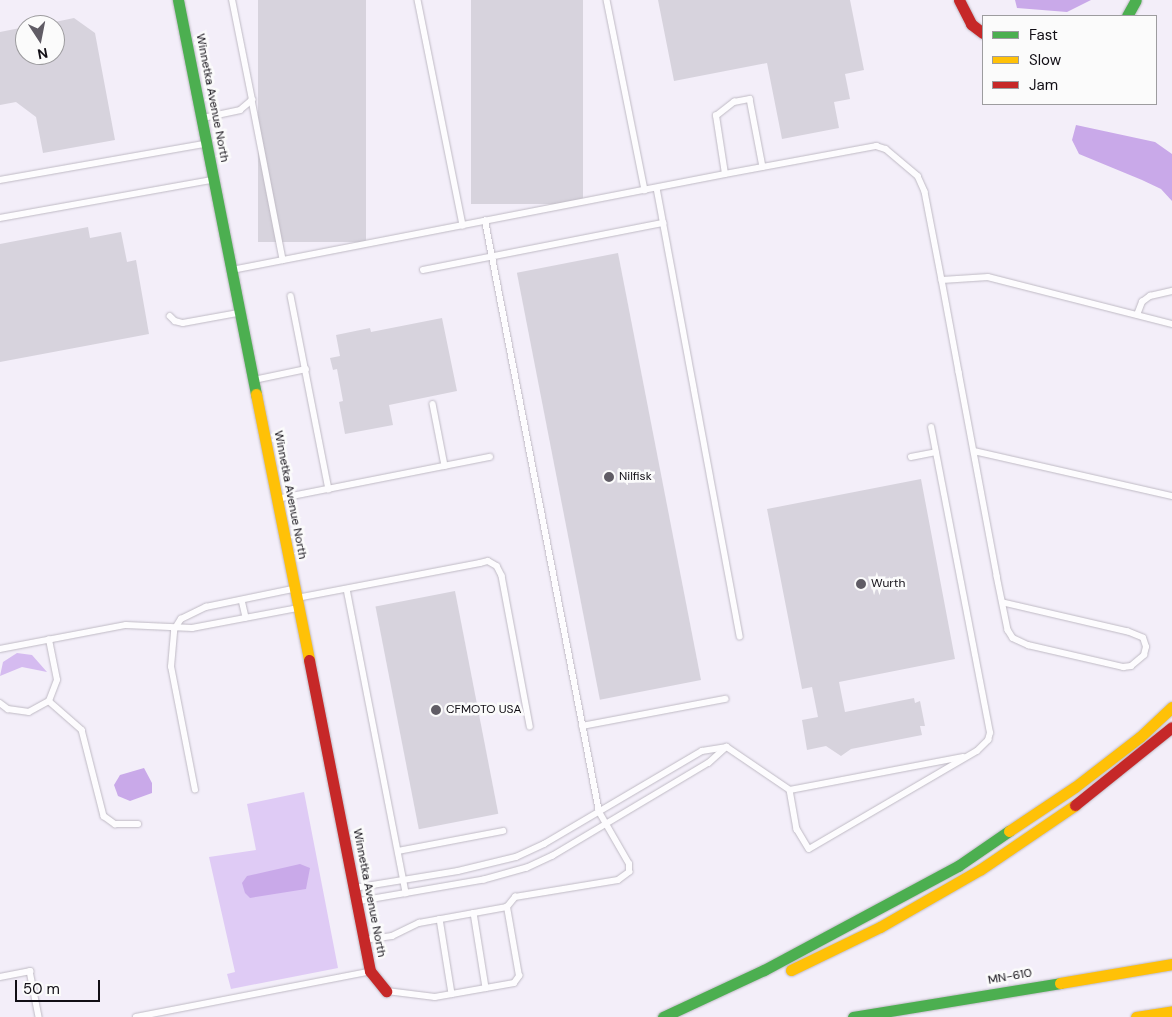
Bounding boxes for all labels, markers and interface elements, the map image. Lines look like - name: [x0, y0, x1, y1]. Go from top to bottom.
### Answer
- north arrow: [15, 15, 65, 65]
- legend: [982, 15, 1157, 105]
- text: Fast: [1029, 25, 1058, 45]
- street label: Winnetka Avenue North: [192, 32, 232, 164]
- text: N: [36, 44, 49, 64]
- text: Slow: [1029, 50, 1061, 70]
- text: Jam: [1029, 75, 1058, 95]
- street label: Winnetka Avenue North: [270, 429, 310, 561]
- place label: Nilfisk: [619, 470, 652, 484]
- marker: Nilfisk: [603, 471, 615, 483]
- place label: Wurth: [871, 577, 905, 591]
- marker: Wurth: [855, 578, 867, 590]
- place label: CFMOTO USA: [446, 703, 522, 717]
- marker: CFMOTO USA: [430, 704, 442, 716]
- street label: Winnetka Avenue North: [349, 827, 389, 959]
- street label: MN-610: [987, 966, 1033, 988]
- scale bar: [18, 970, 102, 1002]
- text: 50 m: [23, 979, 60, 999]

